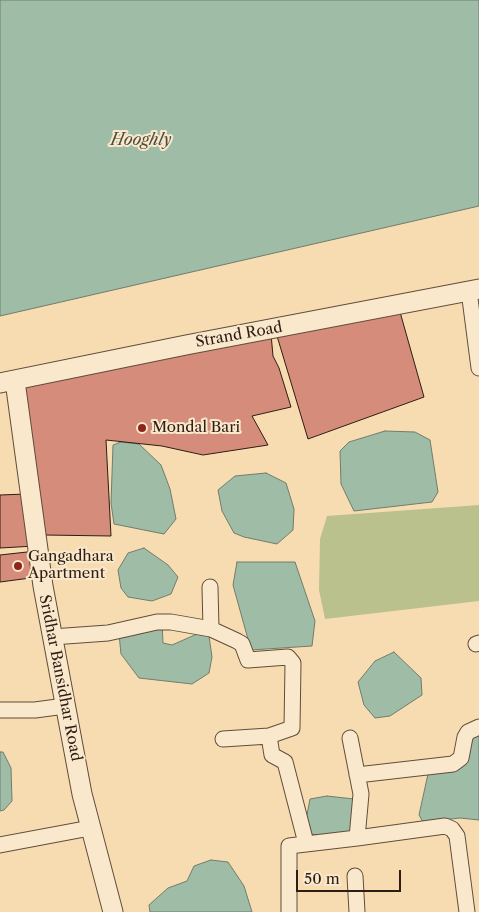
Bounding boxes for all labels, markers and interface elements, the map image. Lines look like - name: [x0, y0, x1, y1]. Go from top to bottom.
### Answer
- water label: Hooghly: [110, 130, 172, 150]
- street label: Strand Road: [194, 318, 284, 352]
- place label: Mondal Bari: [152, 419, 240, 437]
- marker: Mondal Bari: [136, 422, 148, 434]
- place label: Gangadhara Apartment: [28, 548, 114, 583]
- marker: Gangadhara Apartment: [12, 560, 24, 572]
- street label: Sridhar Bansidhar Road: [35, 593, 85, 763]
- scale bar: [299, 860, 404, 892]
- text: 50 m: [304, 869, 340, 888]

